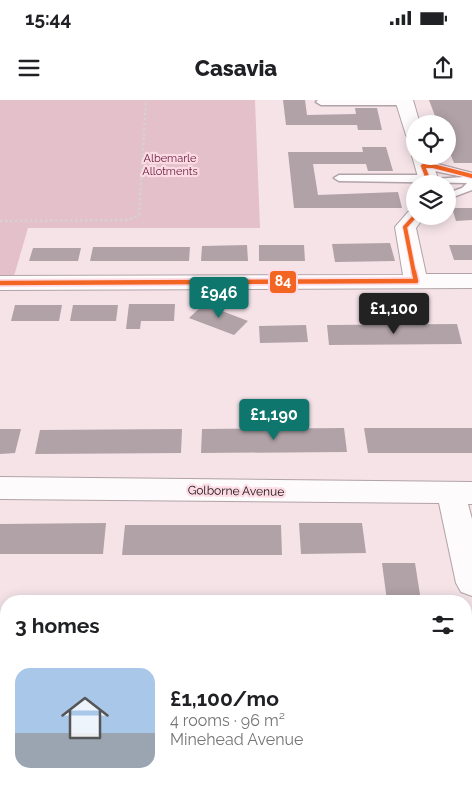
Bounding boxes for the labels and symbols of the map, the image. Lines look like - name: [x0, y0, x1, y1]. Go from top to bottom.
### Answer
- park label: Albemarle Allotments: [142, 152, 198, 178]
- line badge: 84: [269, 270, 297, 294]
- text: 84: [275, 273, 291, 289]
- pin: £946: [189, 276, 249, 319]
- pin: £1,100: [353, 292, 435, 335]
- pin: £1,190: [233, 398, 315, 441]
- street label: Golborne Avenue: [188, 483, 284, 499]

